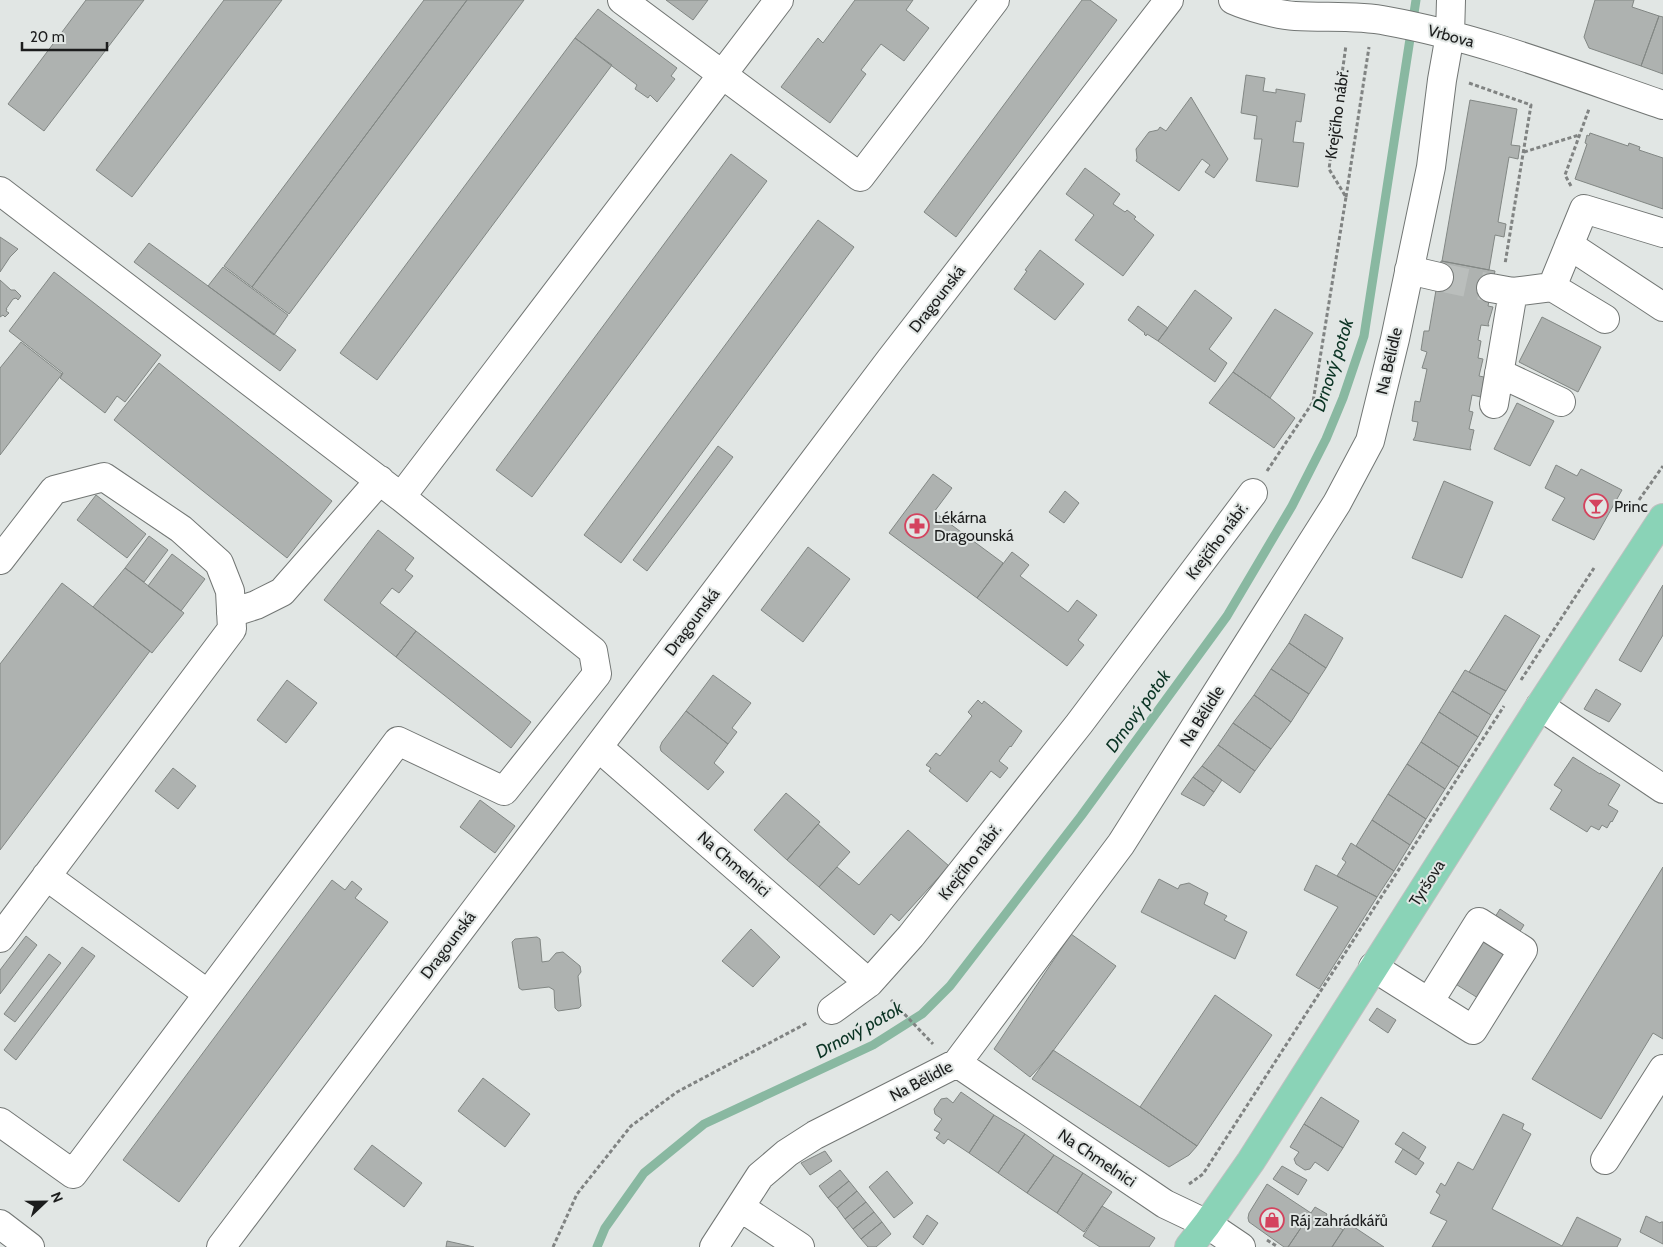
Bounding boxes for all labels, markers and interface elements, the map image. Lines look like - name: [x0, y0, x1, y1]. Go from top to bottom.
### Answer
- scale bar: [22, 20, 108, 52]
- street label: Vrbova: [1426, 21, 1477, 51]
- text: 20 m: [30, 28, 65, 46]
- street label: Krejčího nábř.: [1321, 68, 1353, 160]
- street label: Dragounská: [905, 262, 969, 336]
- water label: Drnový potok: [1308, 314, 1359, 414]
- street label: Na Bělidle: [1372, 326, 1406, 396]
- bar icon: Princ: [1583, 493, 1609, 519]
- place label: Princ: [1614, 497, 1648, 516]
- street label: Krejčího nábř.: [1182, 499, 1252, 583]
- place label: Lékárna Dragounská: [934, 508, 1014, 545]
- pharmacy icon: Lékárna Dragounská: [904, 513, 930, 539]
- street label: Dragounská: [660, 584, 724, 660]
- water label: Drnový potok: [1101, 664, 1176, 757]
- street label: Na Bělidle: [1176, 682, 1228, 750]
- street label: Krejčího nábř.: [934, 820, 1006, 904]
- street label: Na Chmelnici: [694, 827, 774, 901]
- street label: Tyršova: [1405, 856, 1449, 910]
- street label: Dragounská: [416, 907, 480, 983]
- water label: Drnový potok: [811, 996, 908, 1063]
- street label: Na Bělidle: [886, 1057, 956, 1105]
- street label: Na Chmelnici: [1054, 1125, 1140, 1191]
- north arrow: [20, 1177, 70, 1227]
- text: N: [47, 1189, 67, 1205]
- shop icon: Ráj zahrádkářů: [1259, 1207, 1285, 1233]
- place label: Ráj zahrádkářů: [1290, 1211, 1388, 1230]

